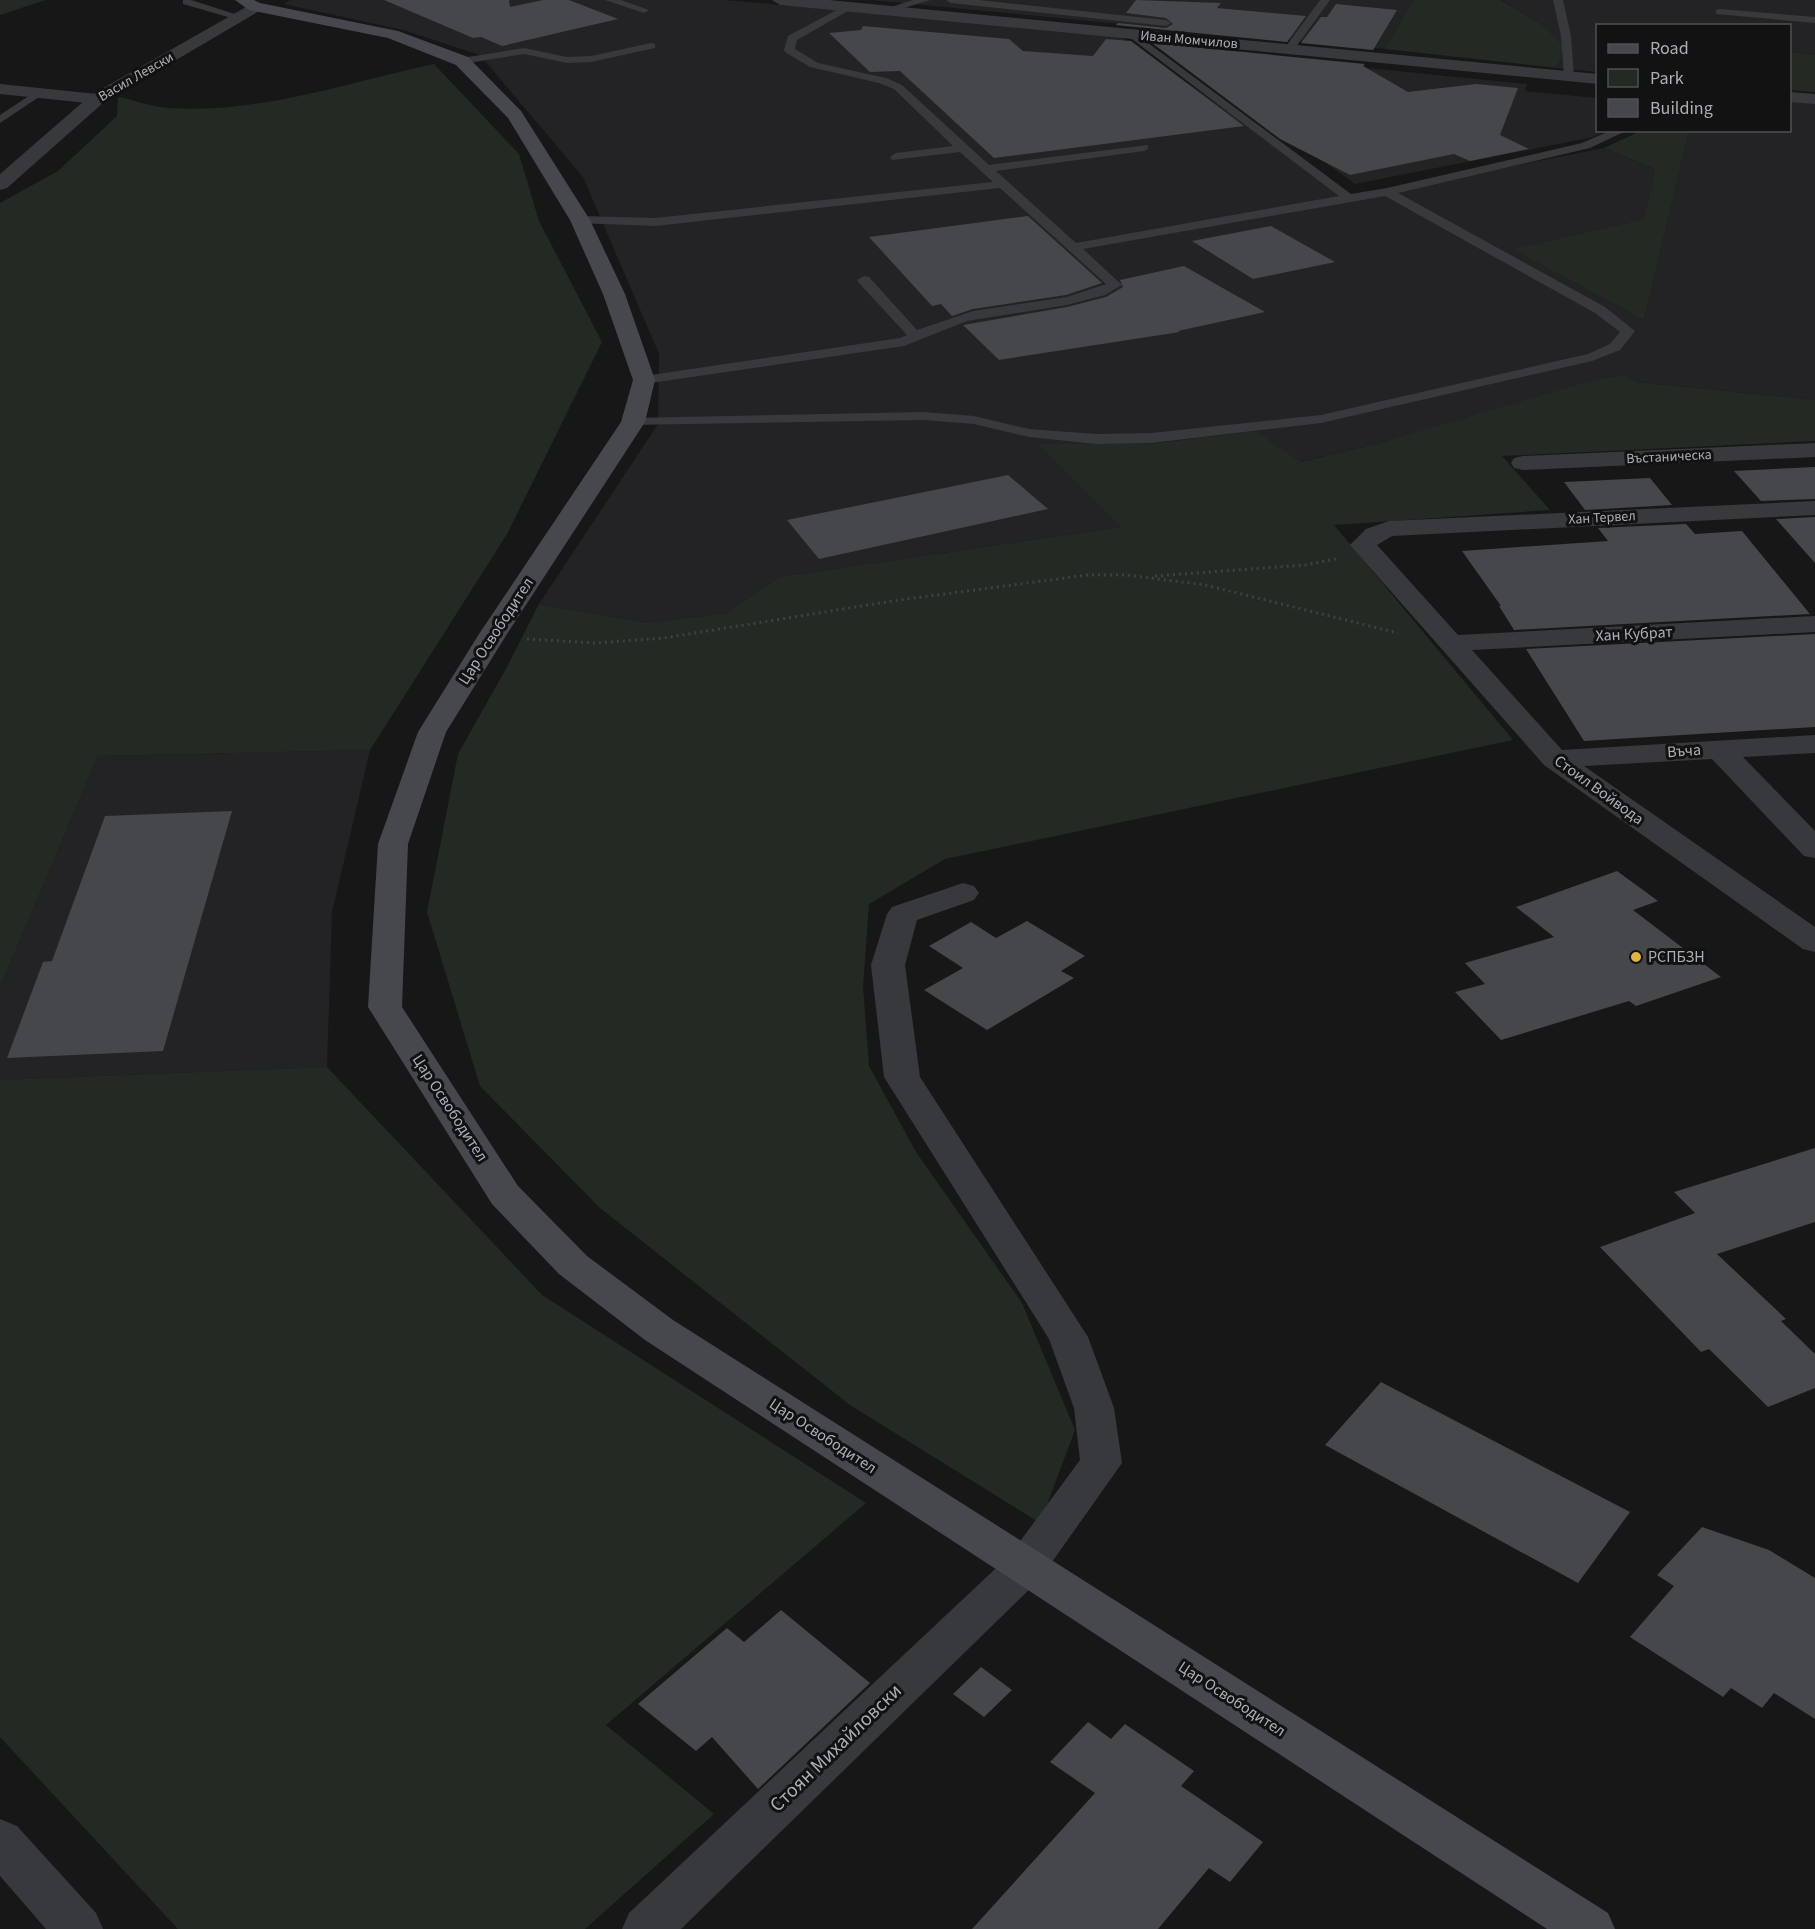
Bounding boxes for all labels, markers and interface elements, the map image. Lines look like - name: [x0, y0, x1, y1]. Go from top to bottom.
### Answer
- legend: [1596, 24, 1791, 132]
- street label: Иван Момчилов: [1139, 26, 1239, 54]
- text: Road: [1650, 36, 1689, 61]
- street label: Васил Левски: [95, 47, 177, 107]
- text: Park: [1650, 66, 1684, 91]
- text: Building: [1650, 96, 1713, 121]
- street label: Въстаническа: [1626, 445, 1712, 469]
- street label: Хан Тервел: [1568, 506, 1636, 530]
- street label: Цар Освободител: [453, 573, 539, 689]
- street label: Хан Кубрат: [1595, 621, 1673, 647]
- street label: Въча: [1666, 739, 1702, 763]
- street label: Стоил Войвода: [1550, 750, 1648, 830]
- place label: РСПБЗН: [1648, 946, 1705, 968]
- marker: РСПБЗН: [1629, 950, 1643, 964]
- street label: Цар Освободител: [407, 1050, 493, 1166]
- street label: Цар Освободител: [765, 1393, 881, 1479]
- street label: Цар Освободител: [1174, 1656, 1290, 1742]
- street label: Стоян Михайловски: [764, 1677, 908, 1819]

